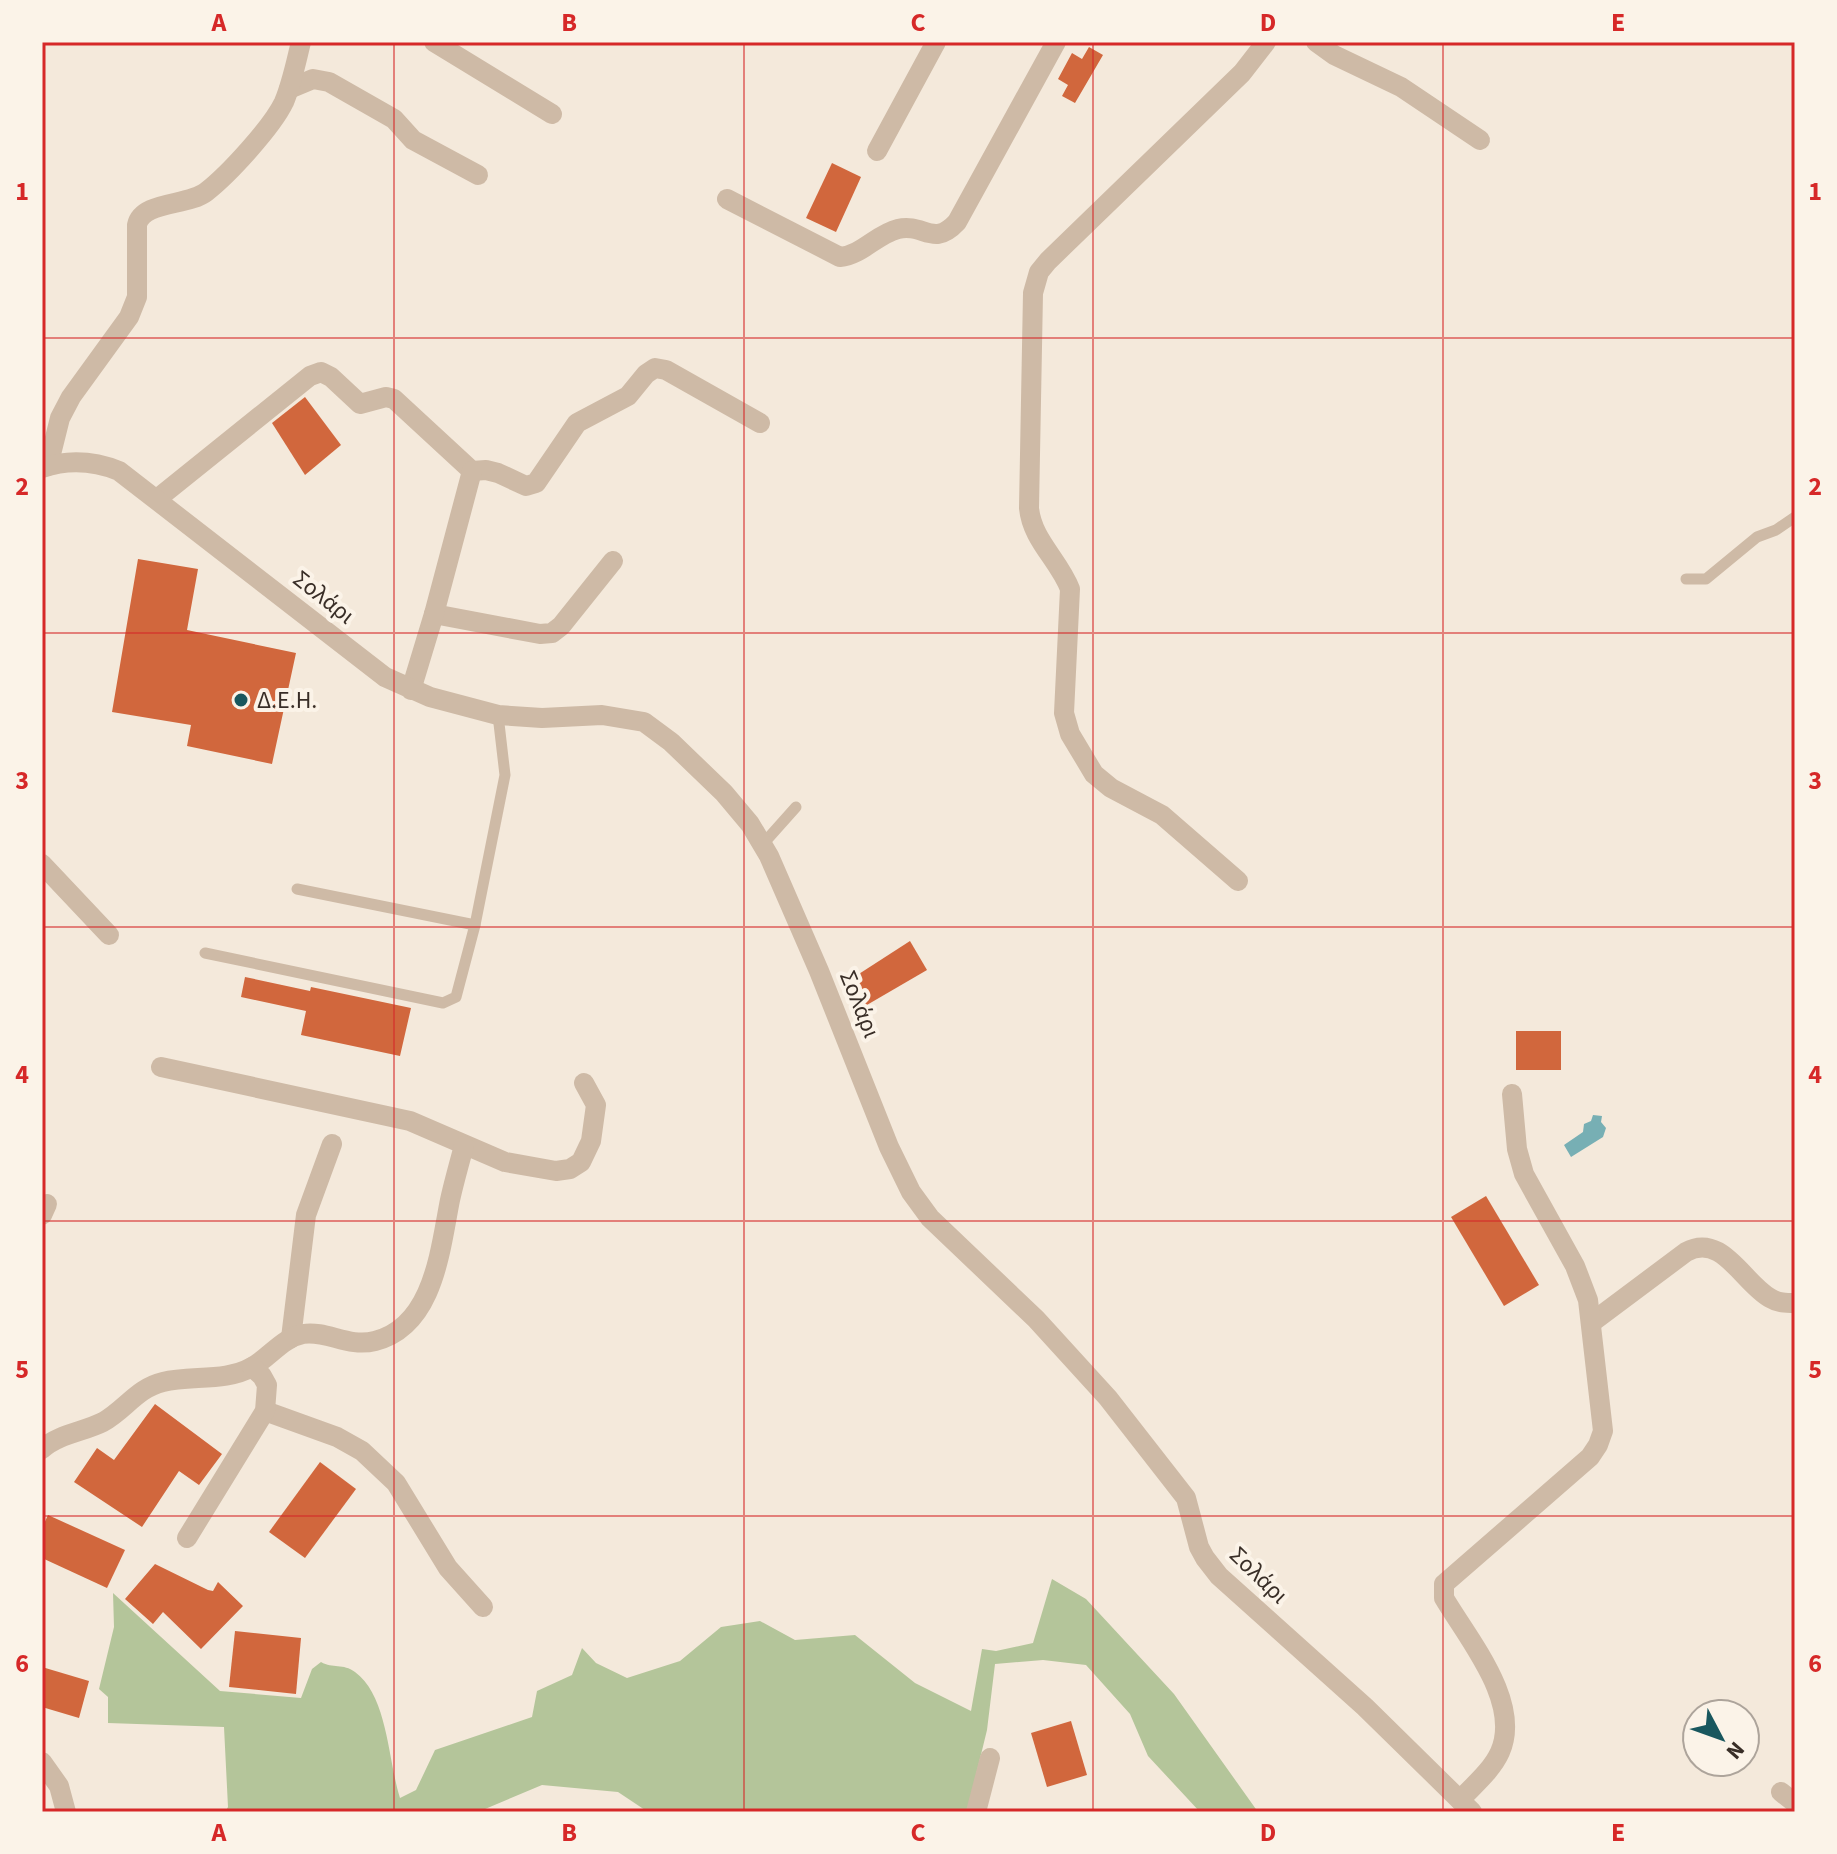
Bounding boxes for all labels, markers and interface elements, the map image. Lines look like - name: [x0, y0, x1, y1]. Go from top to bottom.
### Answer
- text: A: [211, 4, 228, 41]
- text: B: [561, 4, 577, 41]
- text: C: [910, 4, 926, 41]
- text: D: [1260, 4, 1276, 41]
- text: E: [1611, 4, 1625, 41]
- text: 1: [15, 173, 29, 210]
- text: 1: [1808, 173, 1822, 210]
- text: 2: [15, 468, 29, 505]
- text: 2: [1808, 468, 1822, 505]
- street label: Σολάρι: [285, 562, 362, 633]
- place label: Δ.Ε.Η.: [257, 683, 317, 718]
- marker: Δ.Ε.Η.: [232, 691, 250, 709]
- text: 3: [15, 762, 29, 799]
- text: 3: [1808, 762, 1822, 799]
- street label: Σολάρι: [830, 965, 889, 1043]
- text: 4: [15, 1056, 29, 1093]
- text: 4: [1808, 1056, 1822, 1093]
- text: 5: [15, 1351, 29, 1388]
- text: 5: [1808, 1351, 1822, 1388]
- street label: Σολάρι: [1221, 1539, 1296, 1612]
- text: 6: [15, 1645, 29, 1682]
- text: 6: [1808, 1645, 1822, 1682]
- north arrow: [1681, 1698, 1761, 1778]
- text: N: [1718, 1734, 1752, 1766]
- text: A: [211, 1814, 228, 1851]
- text: B: [561, 1814, 577, 1851]
- text: C: [910, 1814, 926, 1851]
- text: D: [1260, 1814, 1276, 1851]
- text: E: [1611, 1814, 1625, 1851]

